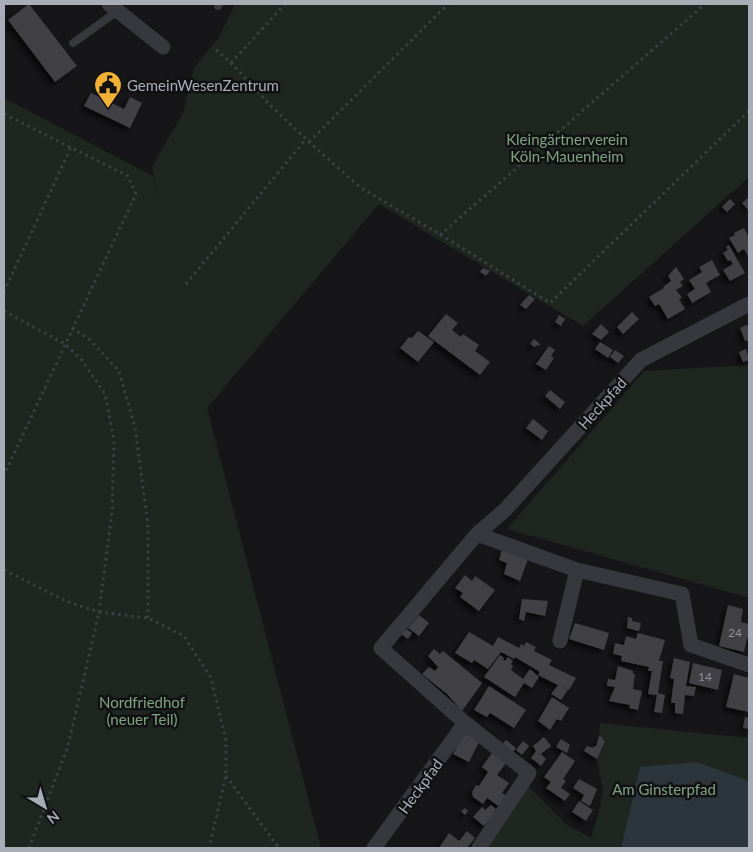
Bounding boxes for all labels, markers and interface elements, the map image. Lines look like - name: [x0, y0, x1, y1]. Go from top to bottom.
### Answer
- public building icon: GemeinWesenZentrum: [93, 70, 123, 109]
- place label: GemeinWesenZentrum: [127, 76, 279, 94]
- park label: Kleingärtnerverein Köln-Mauenheim: [506, 130, 628, 165]
- street label: Heckpfad: [574, 373, 630, 433]
- house number: 24: [728, 625, 742, 640]
- house number: 14: [698, 669, 712, 684]
- park label: Nordfriedhof (neuer Teil): [99, 693, 186, 728]
- street label: Heckpfad: [394, 755, 446, 817]
- park label: Am Ginsterpfad: [612, 780, 716, 798]
- north arrow: [20, 782, 70, 832]
- text: N: [44, 808, 63, 828]

